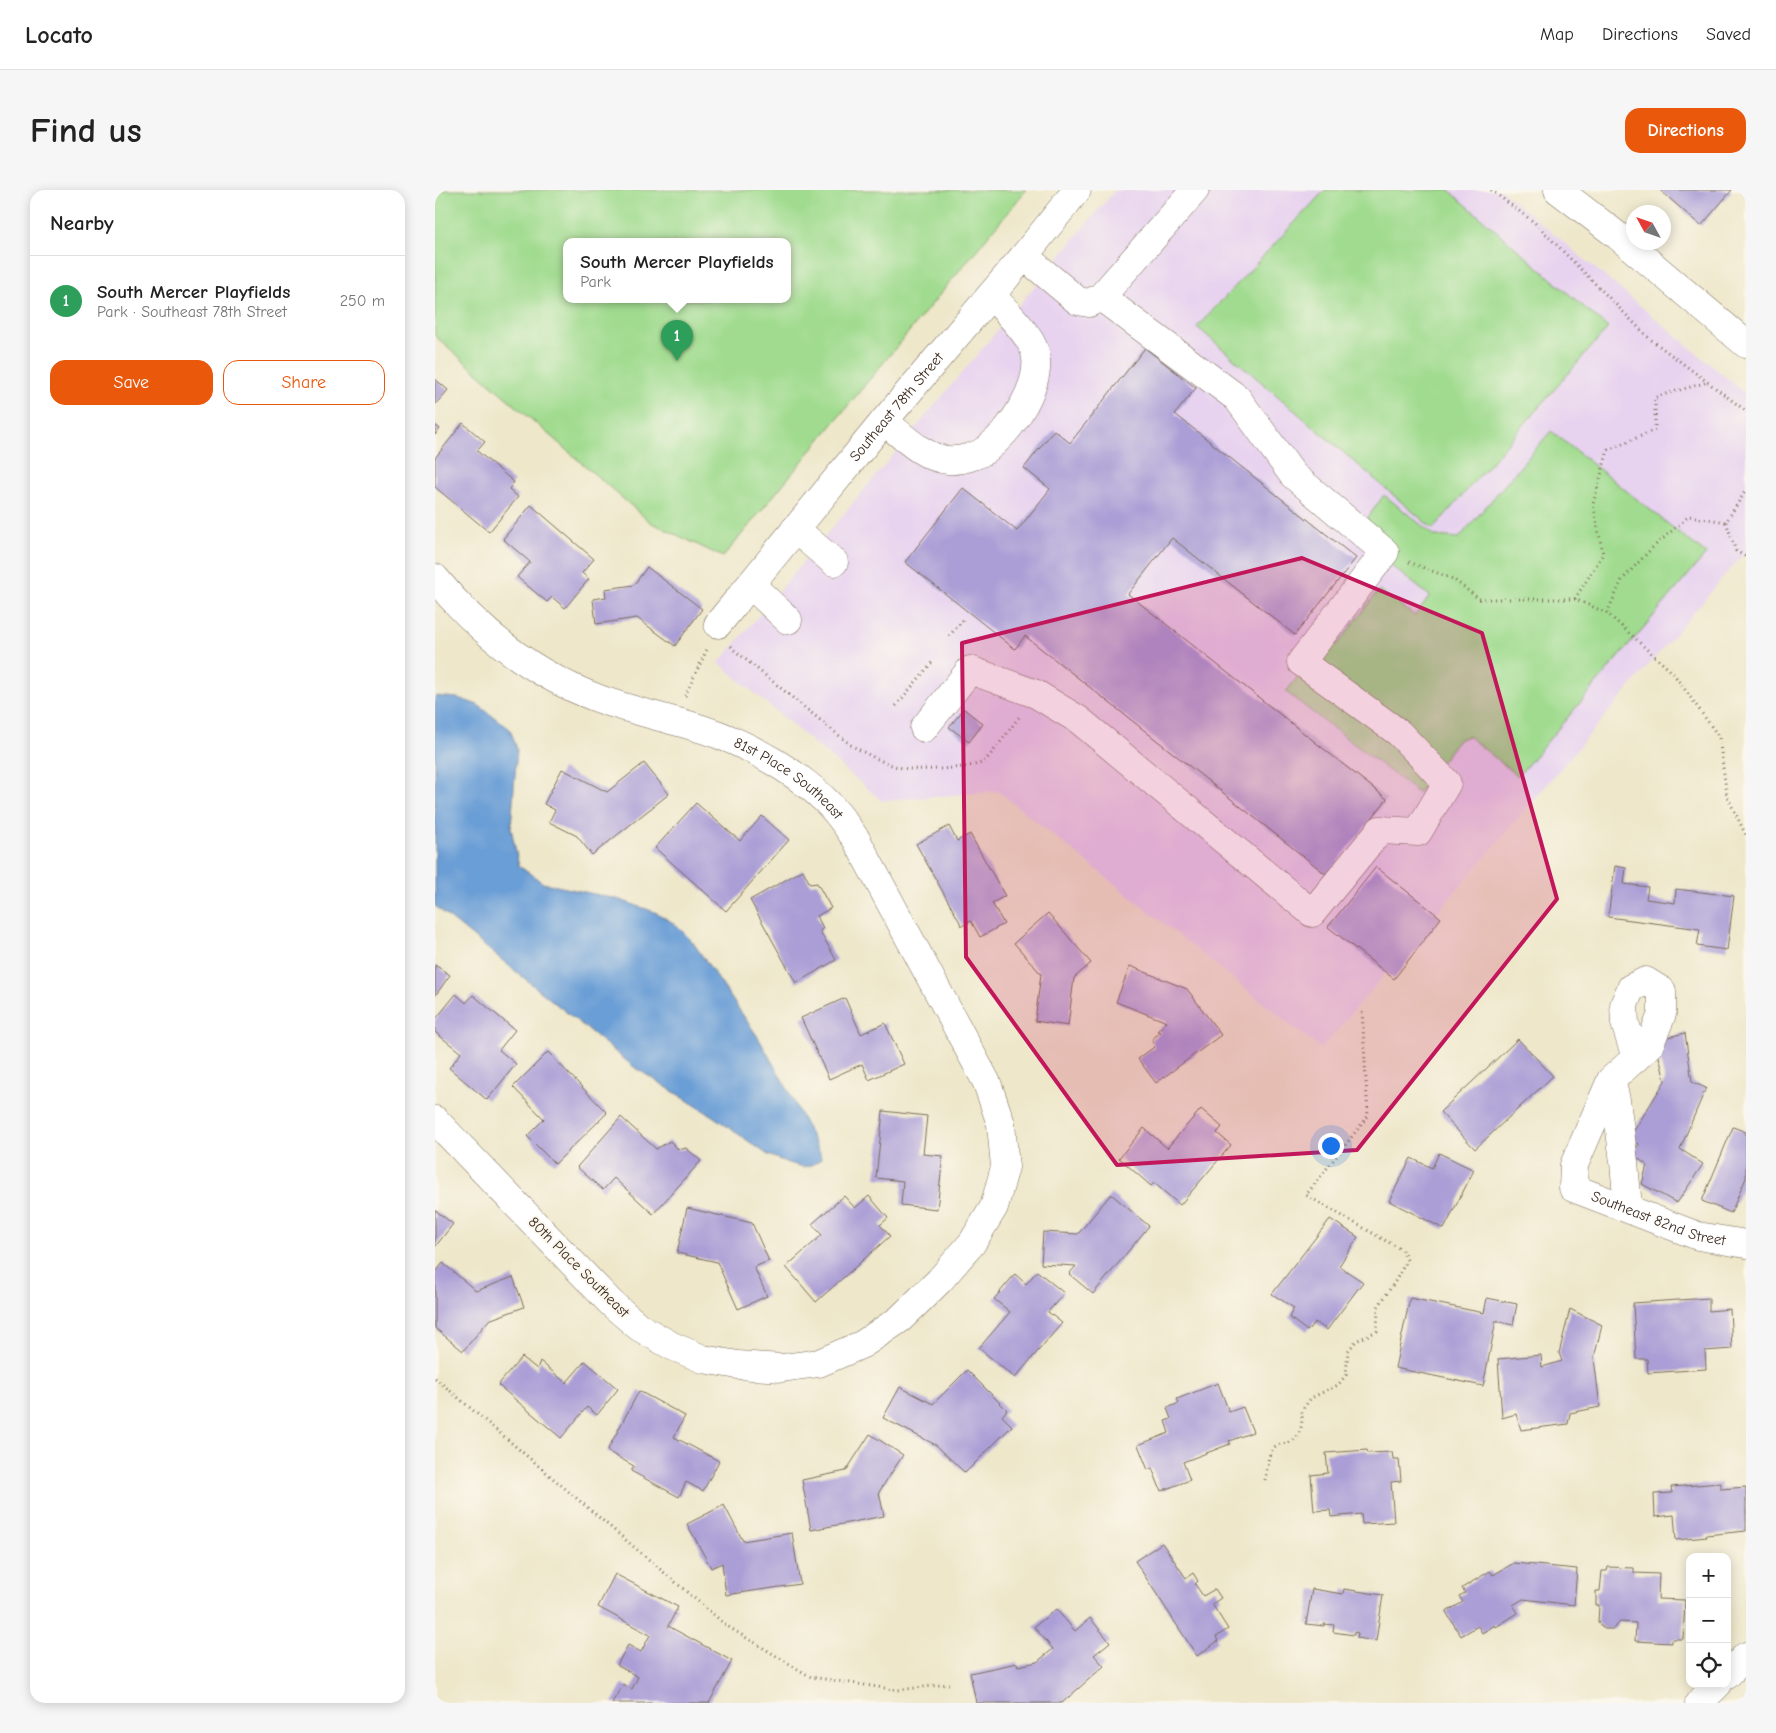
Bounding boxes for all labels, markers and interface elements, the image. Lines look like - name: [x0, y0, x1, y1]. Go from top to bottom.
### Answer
- text: Locato: [25, 21, 93, 49]
- text: Map: [1540, 24, 1574, 45]
- text: Directions: [1602, 24, 1678, 45]
- text: Saved: [1706, 24, 1751, 45]
- button: Directions: [1625, 108, 1746, 153]
- text: Find us: [30, 110, 142, 151]
- north arrow: [1626, 205, 1671, 250]
- text: Nearby: [50, 211, 114, 235]
- popup: [563, 238, 791, 303]
- text: South Mercer Playfields: [580, 251, 774, 273]
- text: Park: [580, 273, 611, 291]
- text: South Mercer Playfields: [97, 281, 290, 303]
- text: 1: [63, 292, 69, 310]
- text: 250 m: [340, 292, 385, 310]
- text: Park · Southeast 78th Street: [97, 303, 287, 321]
- pin: 1: [661, 320, 693, 361]
- street label: Southeast 78th Street: [846, 348, 948, 465]
- button: Save: [50, 360, 213, 405]
- button: Share: [223, 360, 385, 405]
- street label: 81st Place Southeast: [731, 733, 847, 823]
- your location: [1318, 1133, 1344, 1159]
- street label: Southeast 82nd Street: [1589, 1187, 1728, 1250]
- street label: 80th Place Southeast: [525, 1213, 634, 1322]
- map controls: [1686, 1553, 1731, 1688]
- button: +: [1686, 1553, 1731, 1598]
- button: −: [1686, 1598, 1731, 1643]
- button: locate: [1686, 1643, 1731, 1688]

